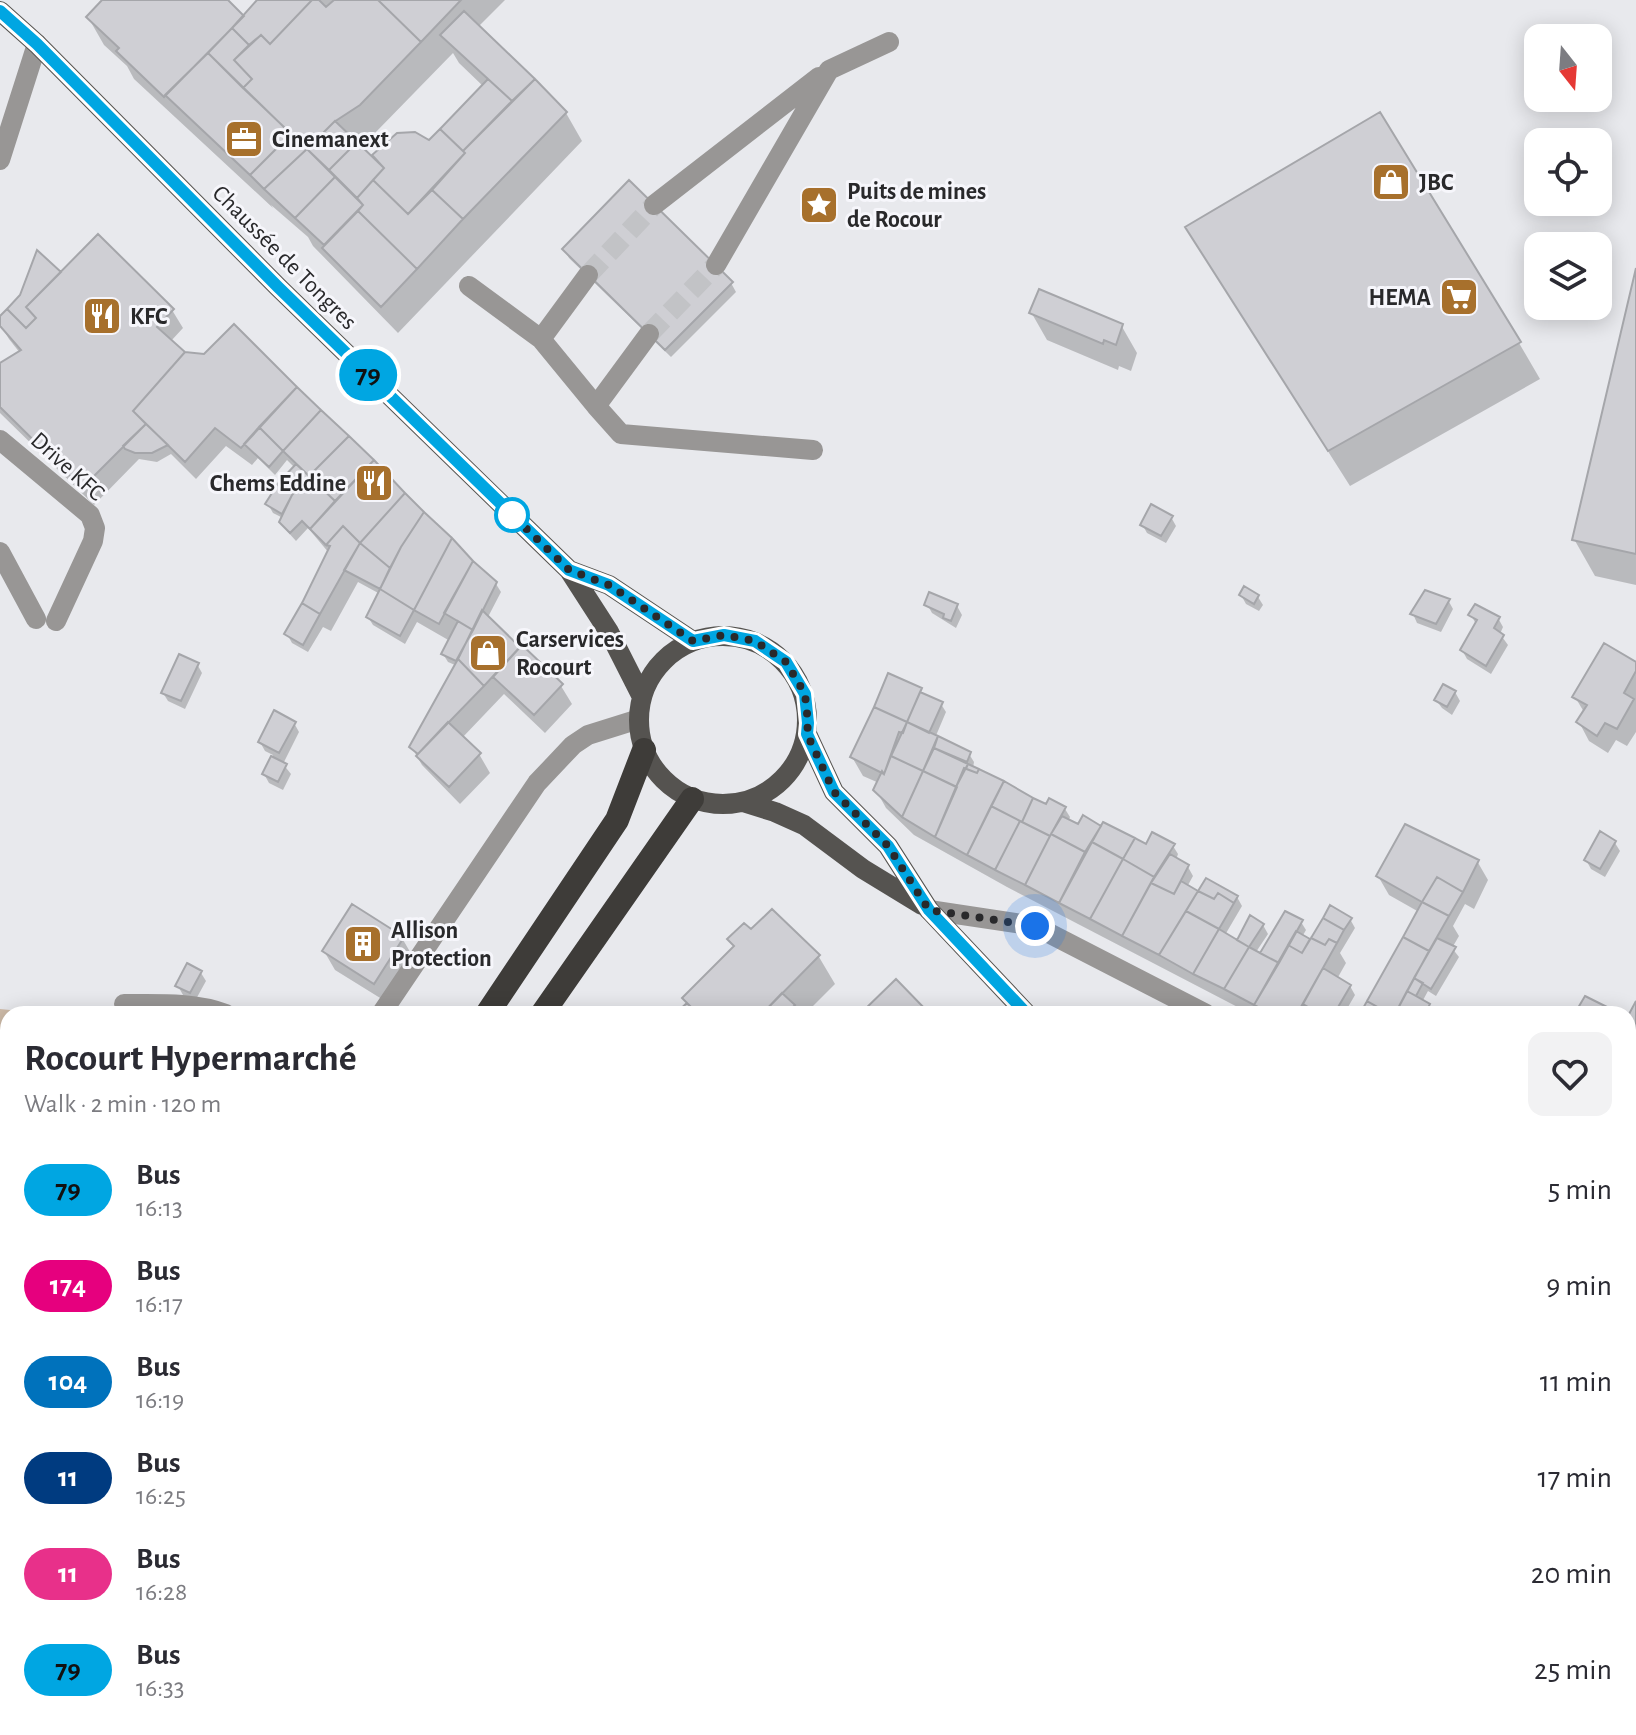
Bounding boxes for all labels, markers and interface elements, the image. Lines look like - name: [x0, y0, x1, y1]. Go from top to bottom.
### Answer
- north arrow: [1524, 24, 1612, 112]
- map controls: [1524, 24, 1612, 320]
- office icon: Cinemanext: [223, 118, 265, 160]
- place label: Cinemanext: [272, 128, 389, 152]
- button: locate: [1524, 128, 1612, 216]
- shop icon: JBC: [1370, 161, 1412, 203]
- place label: JBC: [1419, 171, 1454, 195]
- place label: Puits de mines de Rocour: [847, 180, 986, 232]
- street label: Chaussée de Tongres: [208, 181, 361, 334]
- place icon: Puits de mines de Rocour: [798, 184, 840, 226]
- button: layers: [1524, 232, 1612, 320]
- supermarket icon: HEMA: [1438, 276, 1480, 318]
- place label: HEMA: [1369, 286, 1432, 310]
- restaurant icon: KFC: [81, 295, 123, 337]
- place label: KFC: [130, 305, 168, 329]
- line badge: 79: [332, 349, 404, 401]
- text: 79: [355, 361, 381, 389]
- street label: Drive KFC: [26, 428, 109, 506]
- restaurant icon: Chems Eddine: [353, 462, 395, 504]
- place label: Chems Eddine: [210, 472, 346, 496]
- unlabelled marker: [495, 498, 529, 532]
- place label: Carservices Rocourt: [516, 628, 624, 680]
- shop icon: Carservices Rocourt: [467, 632, 509, 674]
- your location: [1015, 906, 1055, 946]
- place label: Allison Protection: [391, 919, 492, 971]
- building icon: Allison Protection: [342, 923, 384, 965]
- button: heart: [1528, 1032, 1612, 1116]
- text: Rocourt Hypermarché: [24, 1040, 357, 1078]
- text: Walk · 2 min · 120 m: [24, 1091, 221, 1117]
- text: Bus: [136, 1160, 181, 1190]
- text: 5 min: [1548, 1175, 1612, 1205]
- text: 79: [55, 1176, 81, 1204]
- text: 16:13: [136, 1195, 183, 1221]
- text: Bus: [136, 1256, 181, 1286]
- text: 9 min: [1546, 1271, 1612, 1301]
- text: 174: [50, 1272, 86, 1300]
- text: 16:17: [136, 1291, 183, 1317]
- text: Bus: [136, 1352, 181, 1382]
- text: 11 min: [1540, 1367, 1612, 1397]
- text: 104: [49, 1368, 87, 1396]
- text: 16:19: [136, 1387, 184, 1413]
- text: Bus: [136, 1448, 181, 1478]
- text: 17 min: [1537, 1463, 1612, 1493]
- text: 11: [58, 1464, 78, 1492]
- text: 16:25: [136, 1483, 186, 1509]
- text: Bus: [136, 1544, 181, 1574]
- text: 20 min: [1531, 1559, 1612, 1589]
- text: 11: [58, 1560, 78, 1588]
- text: 16:28: [136, 1579, 187, 1605]
- text: Bus: [136, 1640, 181, 1670]
- text: 25 min: [1534, 1655, 1612, 1685]
- text: 79: [55, 1656, 81, 1684]
- text: 16:33: [136, 1675, 185, 1701]

